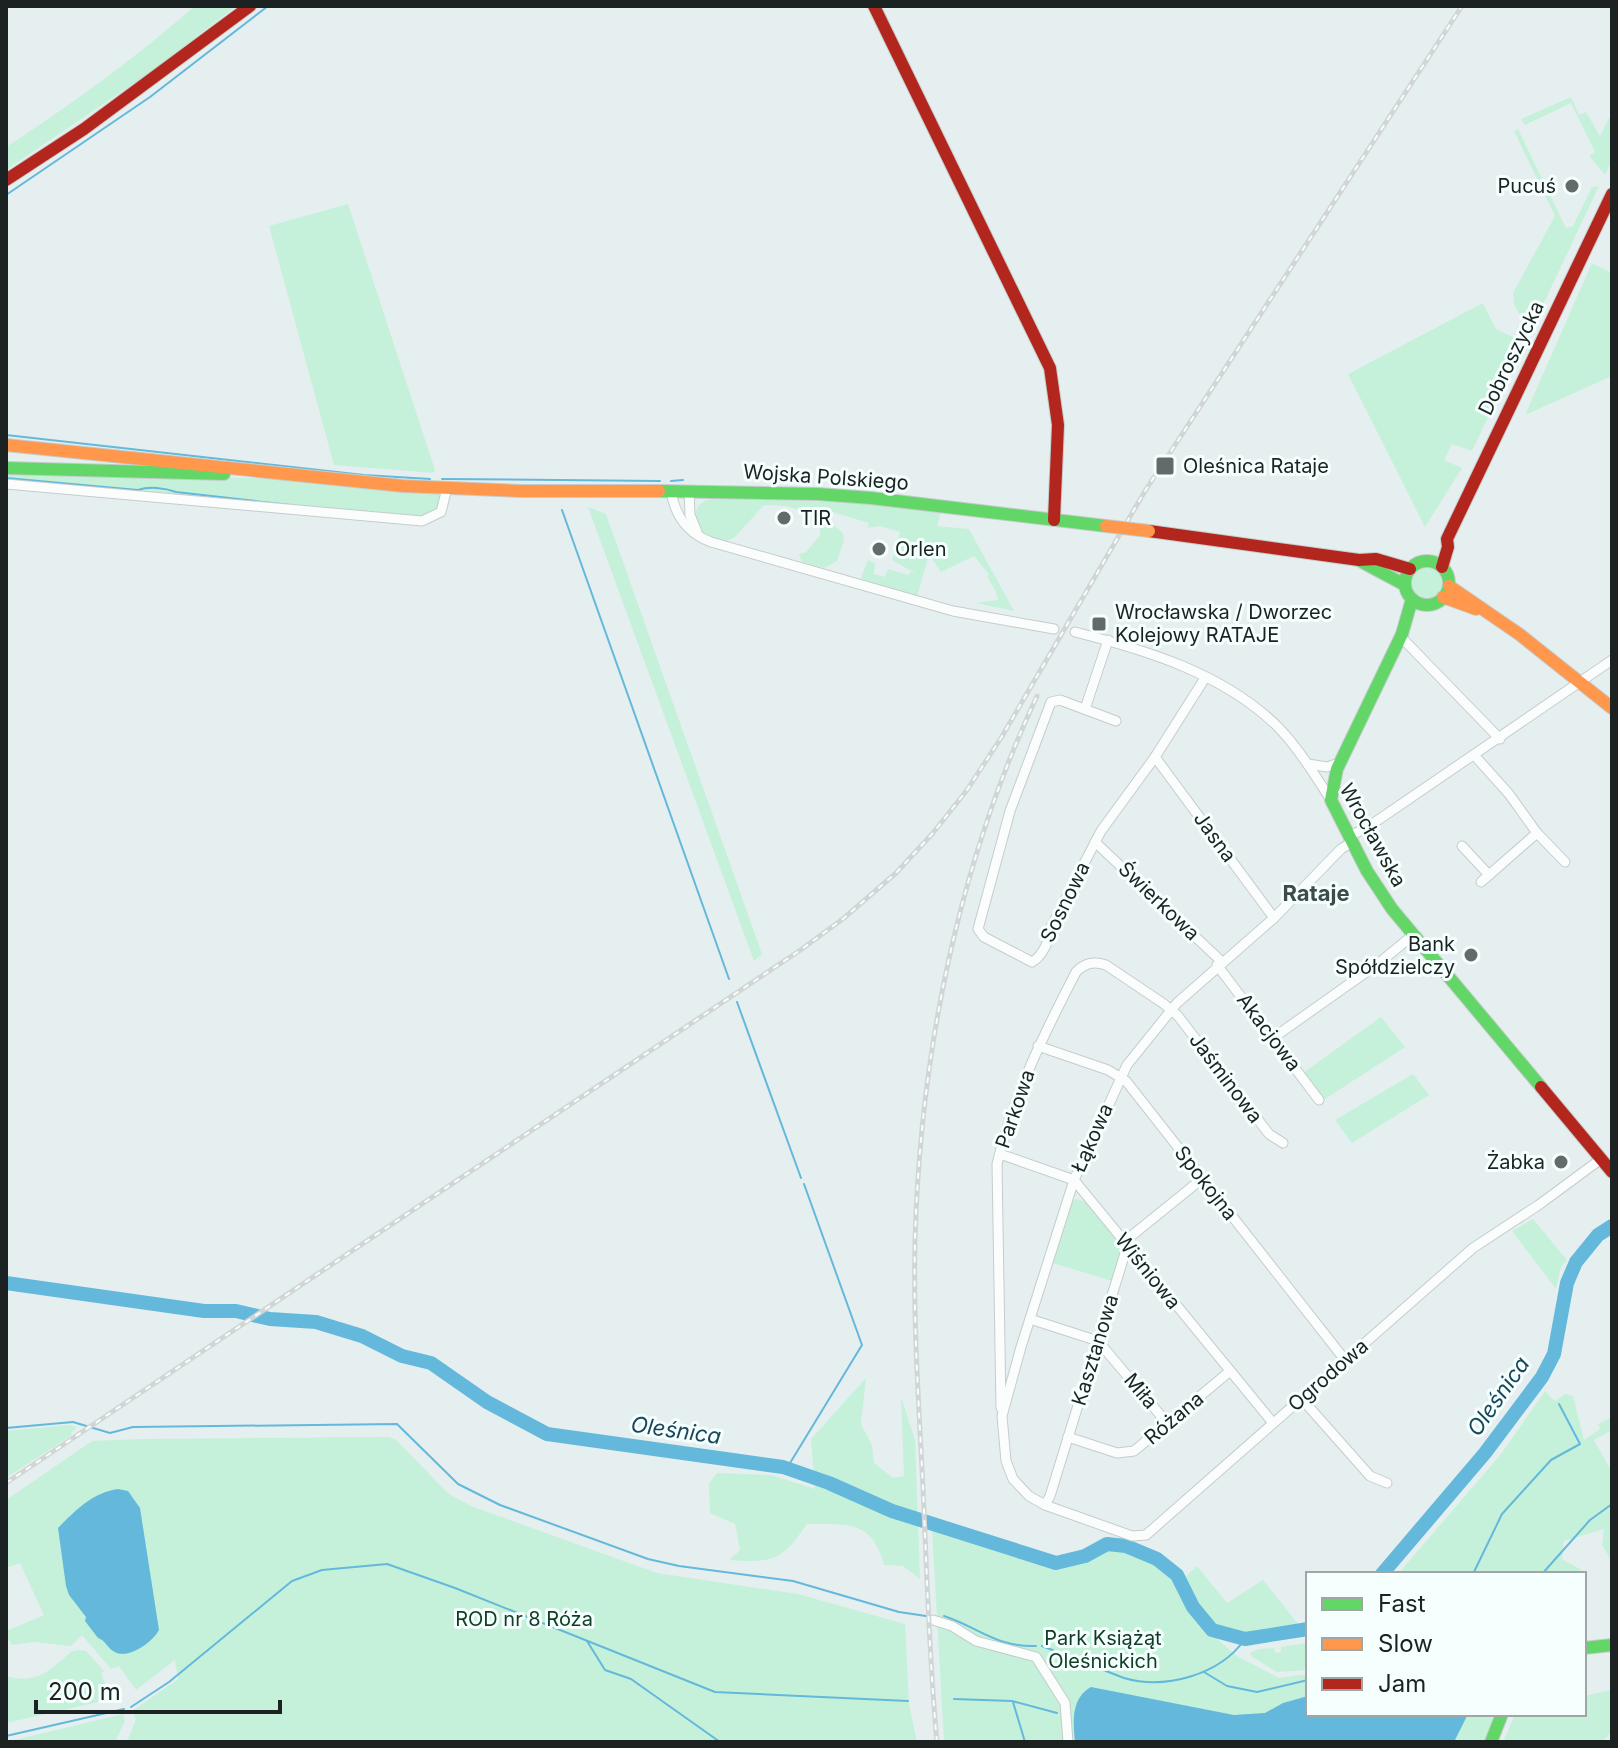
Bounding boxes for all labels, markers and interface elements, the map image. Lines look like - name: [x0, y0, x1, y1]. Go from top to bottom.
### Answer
- place label: Pucuś: [1498, 174, 1556, 198]
- marker: Pucuś: [1563, 177, 1581, 195]
- street label: Dobroszycka: [1473, 297, 1549, 419]
- place label: Oleśnica Rataje: [1183, 454, 1329, 478]
- marker: Oleśnica Rataje: [1154, 455, 1176, 477]
- street label: Wojska Polskiego: [743, 459, 909, 495]
- place label: TIR: [800, 506, 831, 530]
- marker: TIR: [775, 509, 793, 527]
- place label: Orlen: [895, 537, 946, 561]
- marker: Orlen: [870, 540, 888, 558]
- place label: Wrocławska / Dworzec Kolejowy RATAJE: [1115, 600, 1332, 647]
- marker: Wrocławska / Dworzec Kolejowy RATAJE: [1090, 615, 1108, 633]
- street label: Wrocławska: [1335, 779, 1411, 891]
- street label: Jasna: [1189, 807, 1241, 867]
- street label: Świerkowa: [1114, 856, 1205, 946]
- street label: Sosnowa: [1035, 858, 1095, 946]
- district label: Rataje: [1282, 880, 1350, 906]
- place label: Bank Spółdzielczy: [1335, 932, 1455, 979]
- marker: Bank Spółdzielczy: [1462, 946, 1480, 964]
- street label: Akacjowa: [1232, 988, 1306, 1076]
- street label: Jaśminowa: [1184, 1028, 1268, 1128]
- street label: Parkowa: [990, 1067, 1040, 1151]
- street label: Łąkowa: [1066, 1100, 1118, 1176]
- street label: Spokojna: [1170, 1141, 1242, 1225]
- place label: Żabka: [1487, 1149, 1545, 1174]
- marker: Żabka: [1552, 1153, 1570, 1171]
- street label: Wiśniowa: [1110, 1228, 1186, 1314]
- street label: Kasztanowa: [1067, 1291, 1123, 1409]
- street label: Ogrodowa: [1283, 1334, 1373, 1416]
- water label: Oleśnica: [1461, 1351, 1535, 1441]
- street label: Miła: [1119, 1368, 1163, 1414]
- street label: Różana: [1140, 1386, 1208, 1450]
- water label: Oleśnica: [629, 1411, 723, 1449]
- legend: [1306, 1572, 1586, 1716]
- text: Fast: [1378, 1589, 1426, 1618]
- park label: ROD nr 8 Róża: [455, 1607, 593, 1631]
- park label: Park Książąt Oleśnickich: [1044, 1626, 1162, 1673]
- text: Slow: [1378, 1629, 1433, 1658]
- scale bar: [36, 1664, 280, 1714]
- text: Jam: [1378, 1669, 1426, 1698]
- text: 200 m: [48, 1677, 121, 1706]

